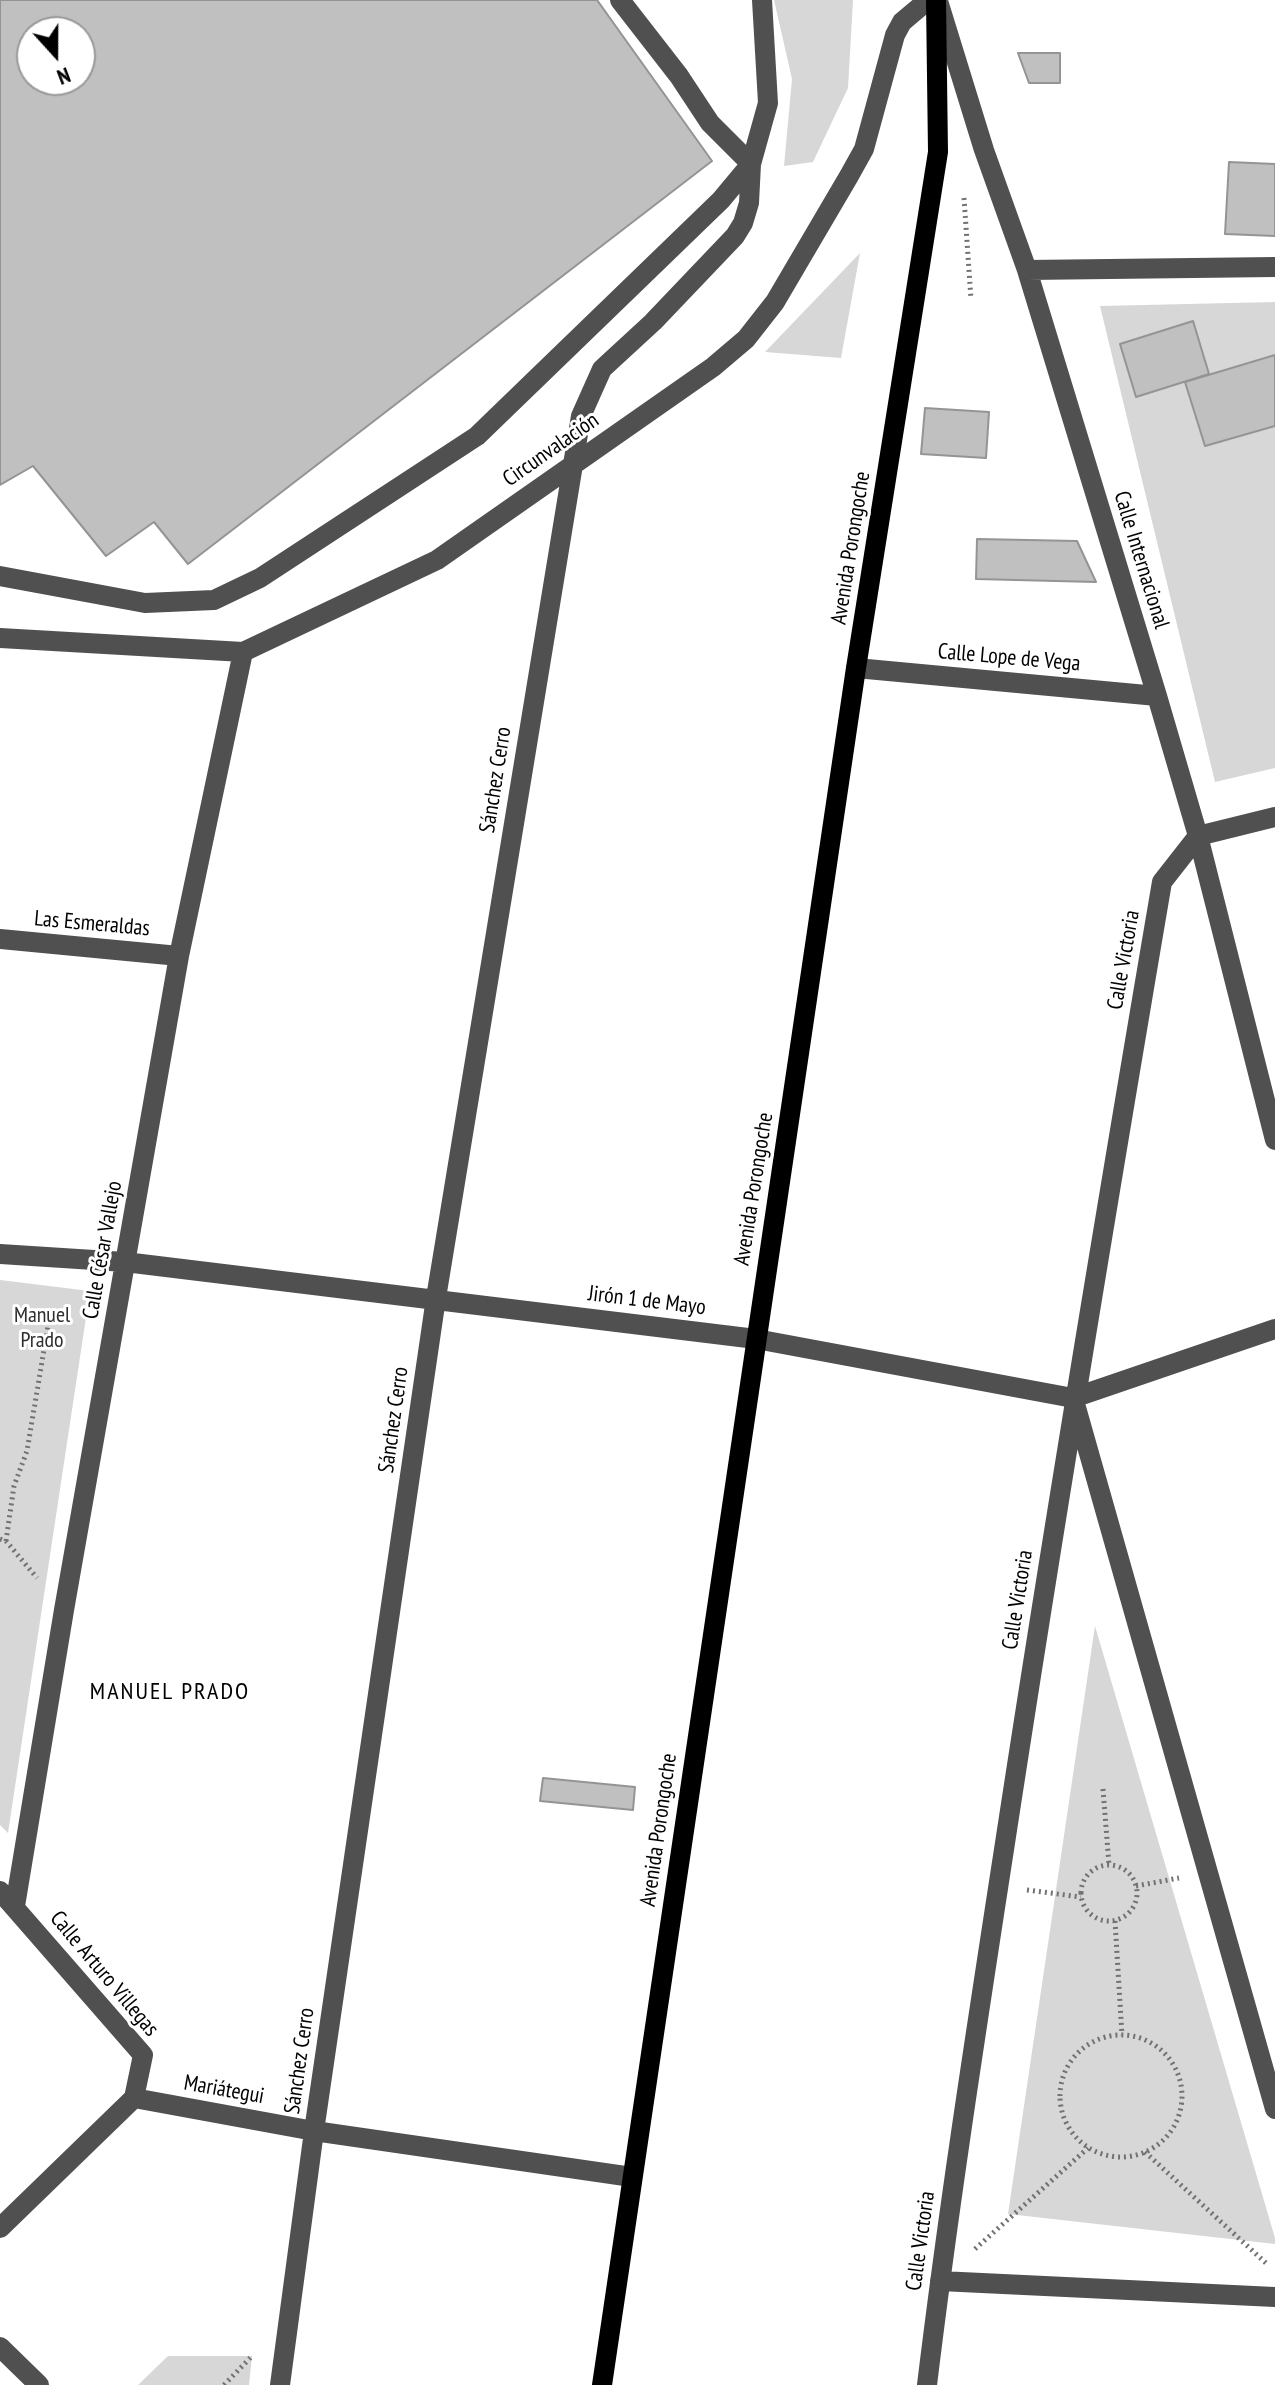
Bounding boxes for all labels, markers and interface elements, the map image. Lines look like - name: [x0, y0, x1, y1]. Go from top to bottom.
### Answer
- north arrow: [16, 16, 96, 96]
- text: N: [53, 61, 74, 92]
- street label: Circunvalación: [498, 407, 604, 493]
- street label: Avenida Porongoche: [826, 470, 876, 626]
- street label: Calle Internacional: [1108, 488, 1174, 632]
- street label: Calle Lope de Vega: [937, 639, 1081, 677]
- street label: Sánchez Cerro: [475, 725, 517, 835]
- street label: Las Esmeraldas: [33, 906, 151, 942]
- street label: Calle Victoria: [1102, 908, 1146, 1012]
- street label: Avenida Porongoche: [729, 1111, 779, 1267]
- street label: Calle César Vallejo: [78, 1179, 128, 1321]
- street label: Jirón 1 de Mayo: [587, 1281, 707, 1321]
- park label: Manuel Prado: [14, 1303, 70, 1354]
- street label: Sánchez Cerro: [373, 1365, 415, 1475]
- street label: Calle Victoria: [997, 1548, 1039, 1652]
- district label: MANUEL PRADO: [90, 1678, 250, 1706]
- street label: Avenida Porongoche: [635, 1752, 683, 1908]
- street label: Calle Arturo Villegas: [44, 1906, 164, 2042]
- street label: Sánchez Cerro: [279, 2006, 321, 2116]
- street label: Mariátegui: [182, 2070, 266, 2110]
- street label: Calle Victoria: [901, 2189, 941, 2293]

